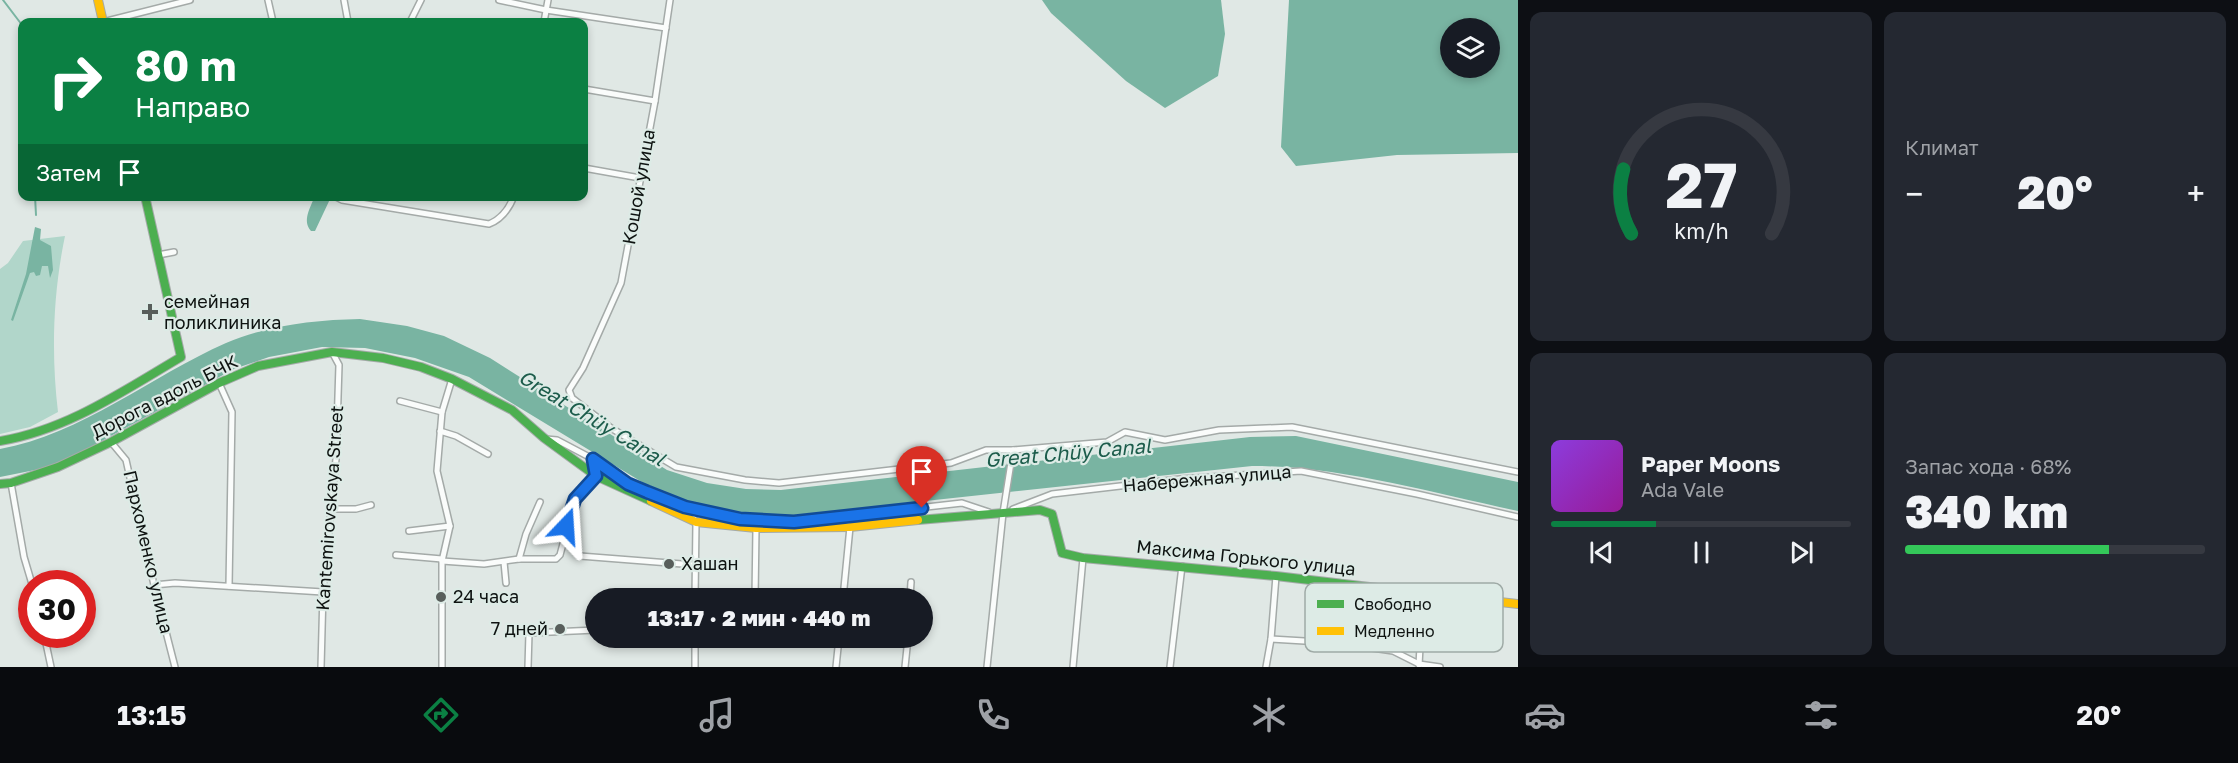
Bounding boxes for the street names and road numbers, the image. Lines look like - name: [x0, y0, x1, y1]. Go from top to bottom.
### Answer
- street label: Кошой улица: [617, 127, 659, 246]
- street label: Дорога вдоль БЧК: [88, 350, 242, 442]
- street label: Kantemirovskaya Street: [311, 404, 347, 611]
- street label: Набережная улица: [1122, 460, 1292, 496]
- street label: Пархоменко улица: [119, 468, 178, 636]
- street label: Максима Горького улица: [1135, 535, 1357, 579]

